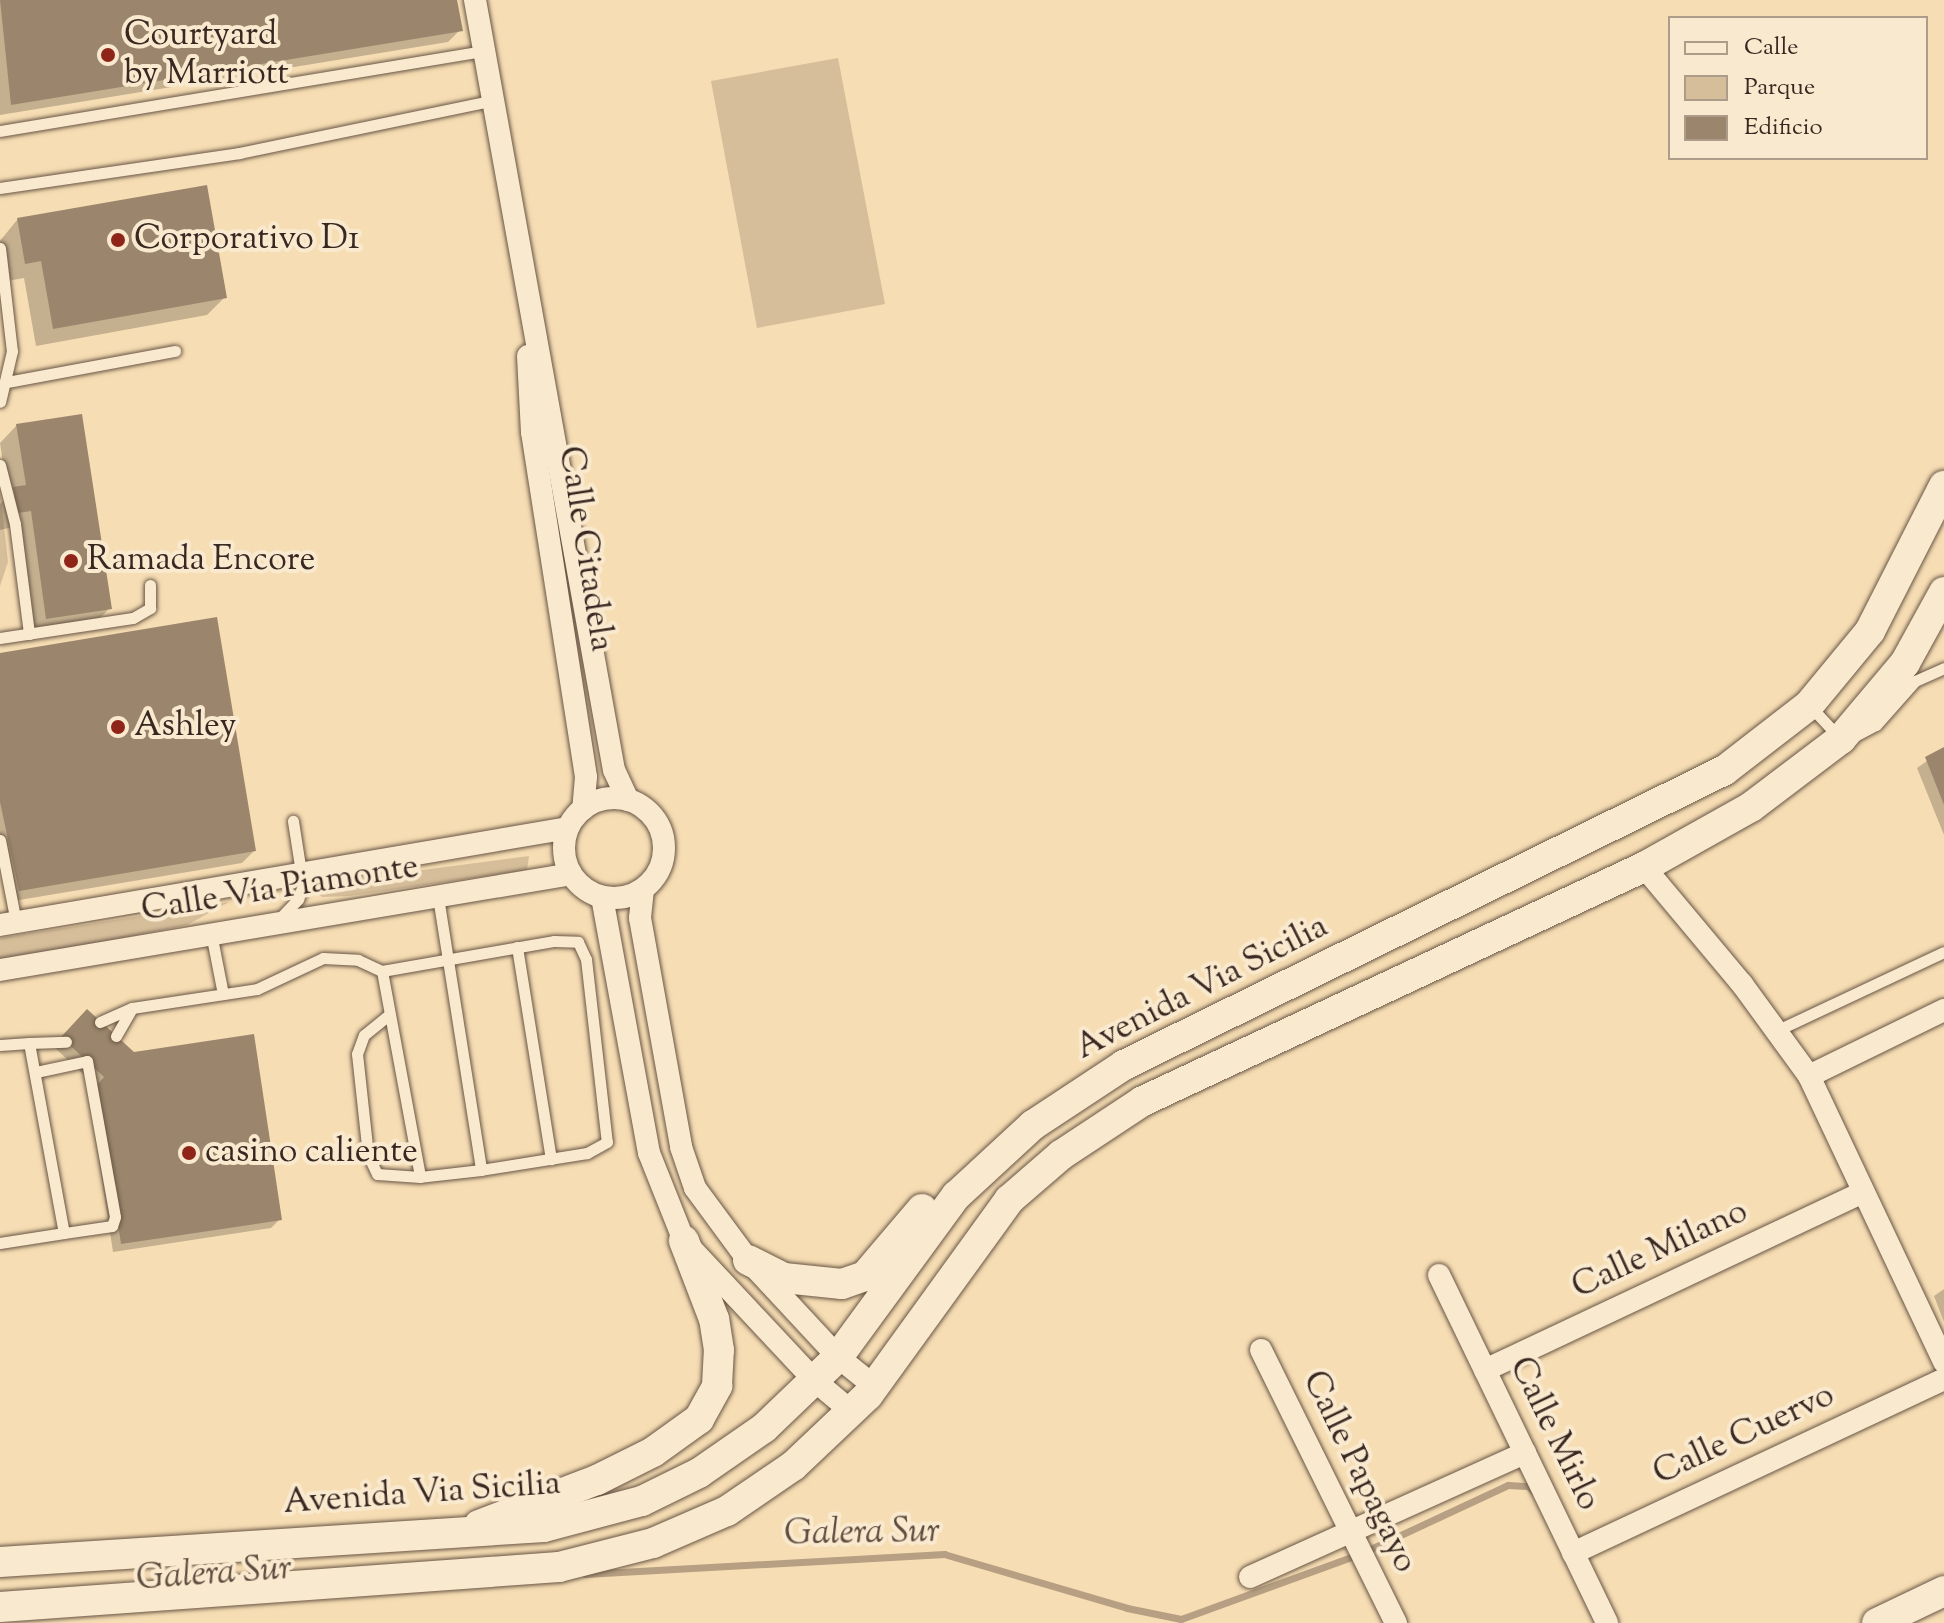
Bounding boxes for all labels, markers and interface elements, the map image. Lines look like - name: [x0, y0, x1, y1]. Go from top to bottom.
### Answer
- place label: Courtyard by Marriott: [124, 15, 289, 94]
- legend: [1668, 16, 1928, 160]
- text: Calle: [1744, 31, 1798, 65]
- marker: Courtyard by Marriott: [99, 46, 117, 64]
- text: Parque: [1744, 71, 1815, 105]
- text: Edificio: [1744, 111, 1823, 145]
- place label: Corporativo D1: [134, 220, 360, 260]
- marker: Corporativo D1: [109, 231, 127, 249]
- street label: Calle Citadela: [549, 443, 621, 655]
- place label: Ramada Encore: [87, 541, 315, 581]
- marker: Ramada Encore: [62, 552, 80, 570]
- place label: Ashley: [134, 707, 236, 747]
- marker: Ashley: [109, 718, 127, 736]
- street label: Calle Vía Piamonte: [139, 847, 421, 931]
- street label: Avenida Via Sicilia: [1069, 907, 1335, 1069]
- place label: casino caliente: [205, 1133, 418, 1173]
- marker: casino caliente: [180, 1144, 198, 1162]
- street label: Calle Milano: [1566, 1192, 1754, 1308]
- street label: Calle Mirlo: [1499, 1351, 1609, 1517]
- street label: Calle Papagayo: [1293, 1365, 1425, 1579]
- street label: Calle Cuervo: [1647, 1375, 1841, 1495]
- street label: Avenida Via Sicilia: [282, 1464, 562, 1524]
- water label: Galera Sur: [784, 1511, 940, 1557]
- water label: Galera Sur: [135, 1548, 293, 1602]

